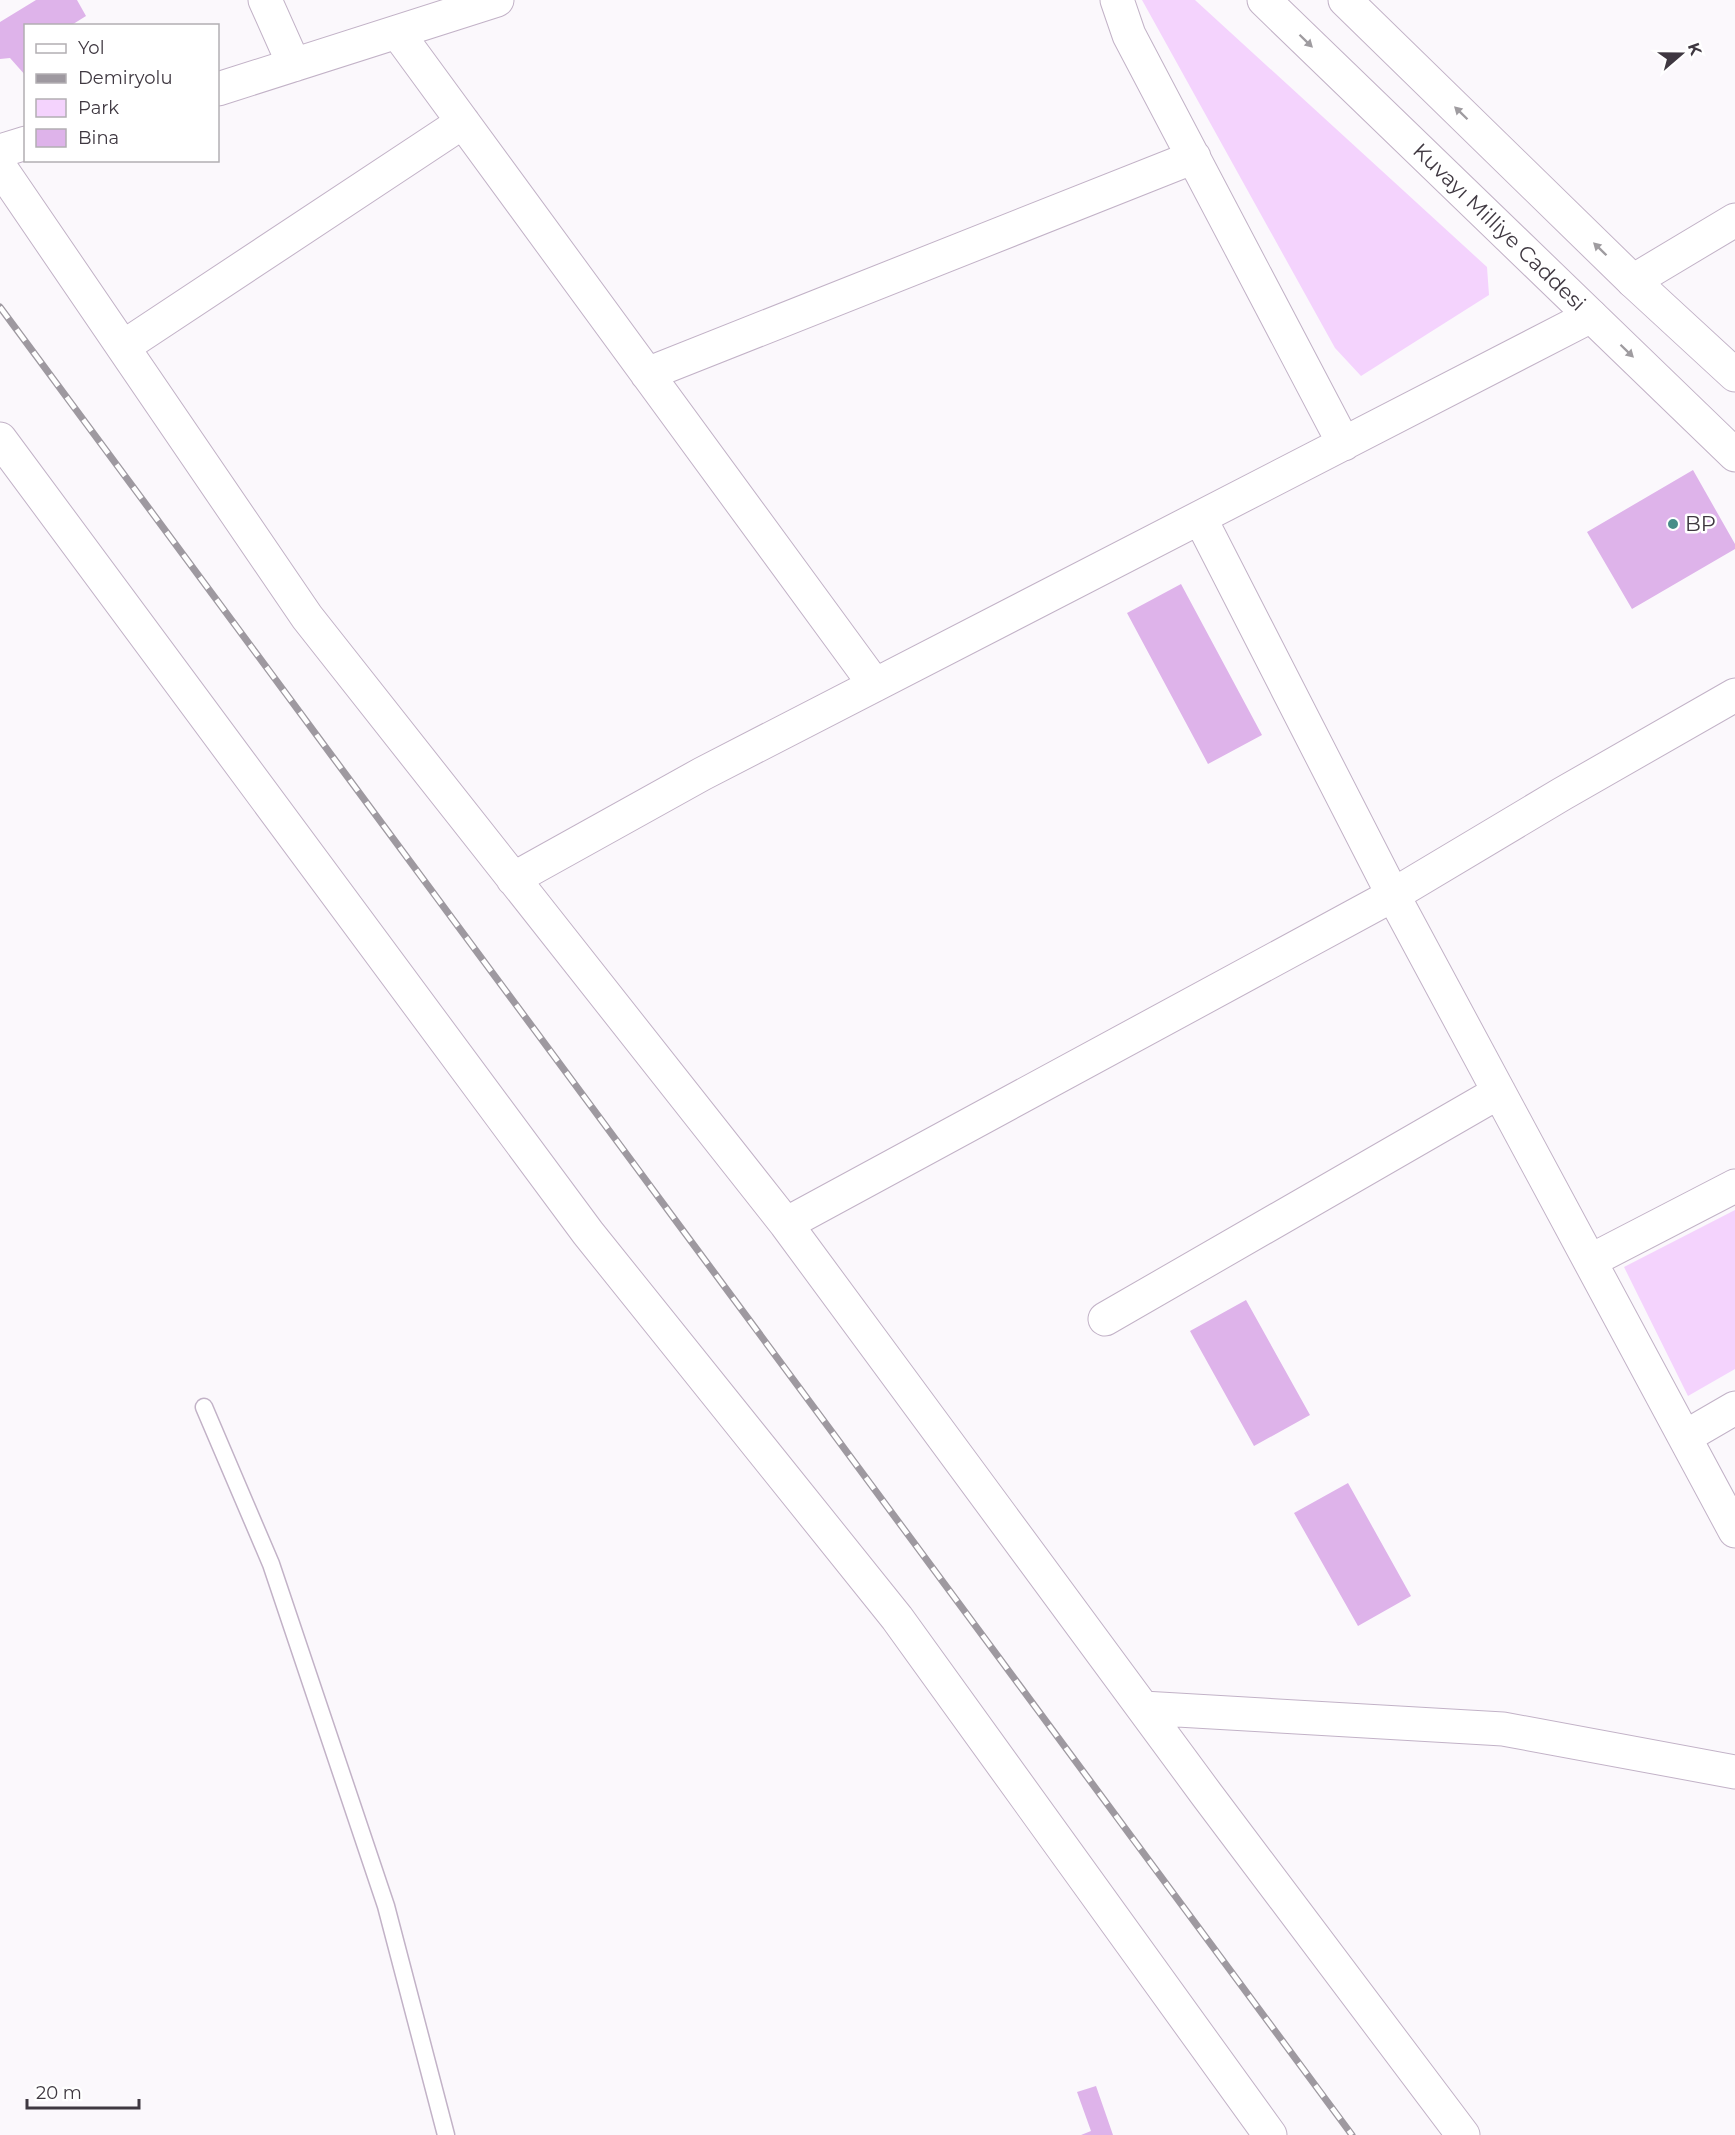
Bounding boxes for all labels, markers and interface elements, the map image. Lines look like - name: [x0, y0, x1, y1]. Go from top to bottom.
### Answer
- legend: [24, 24, 219, 162]
- north arrow: [1651, 24, 1711, 84]
- one-way arrow: [1298, 33, 1312, 47]
- text: Yol: [78, 37, 104, 59]
- text: K: [1684, 40, 1706, 59]
- text: Demiryolu: [78, 67, 173, 89]
- text: Park: [78, 97, 119, 119]
- one-way arrow: [1454, 106, 1468, 120]
- text: Bina: [78, 127, 119, 149]
- street label: Kuvayı Milliye Caddesi: [1408, 138, 1591, 316]
- one-way arrow: [1593, 242, 1608, 256]
- one-way arrow: [1620, 344, 1635, 358]
- place label: BP: [1685, 511, 1716, 536]
- marker: BP: [1666, 517, 1680, 531]
- scale bar: [27, 2072, 140, 2110]
- text: 20 m: [36, 2082, 82, 2104]

